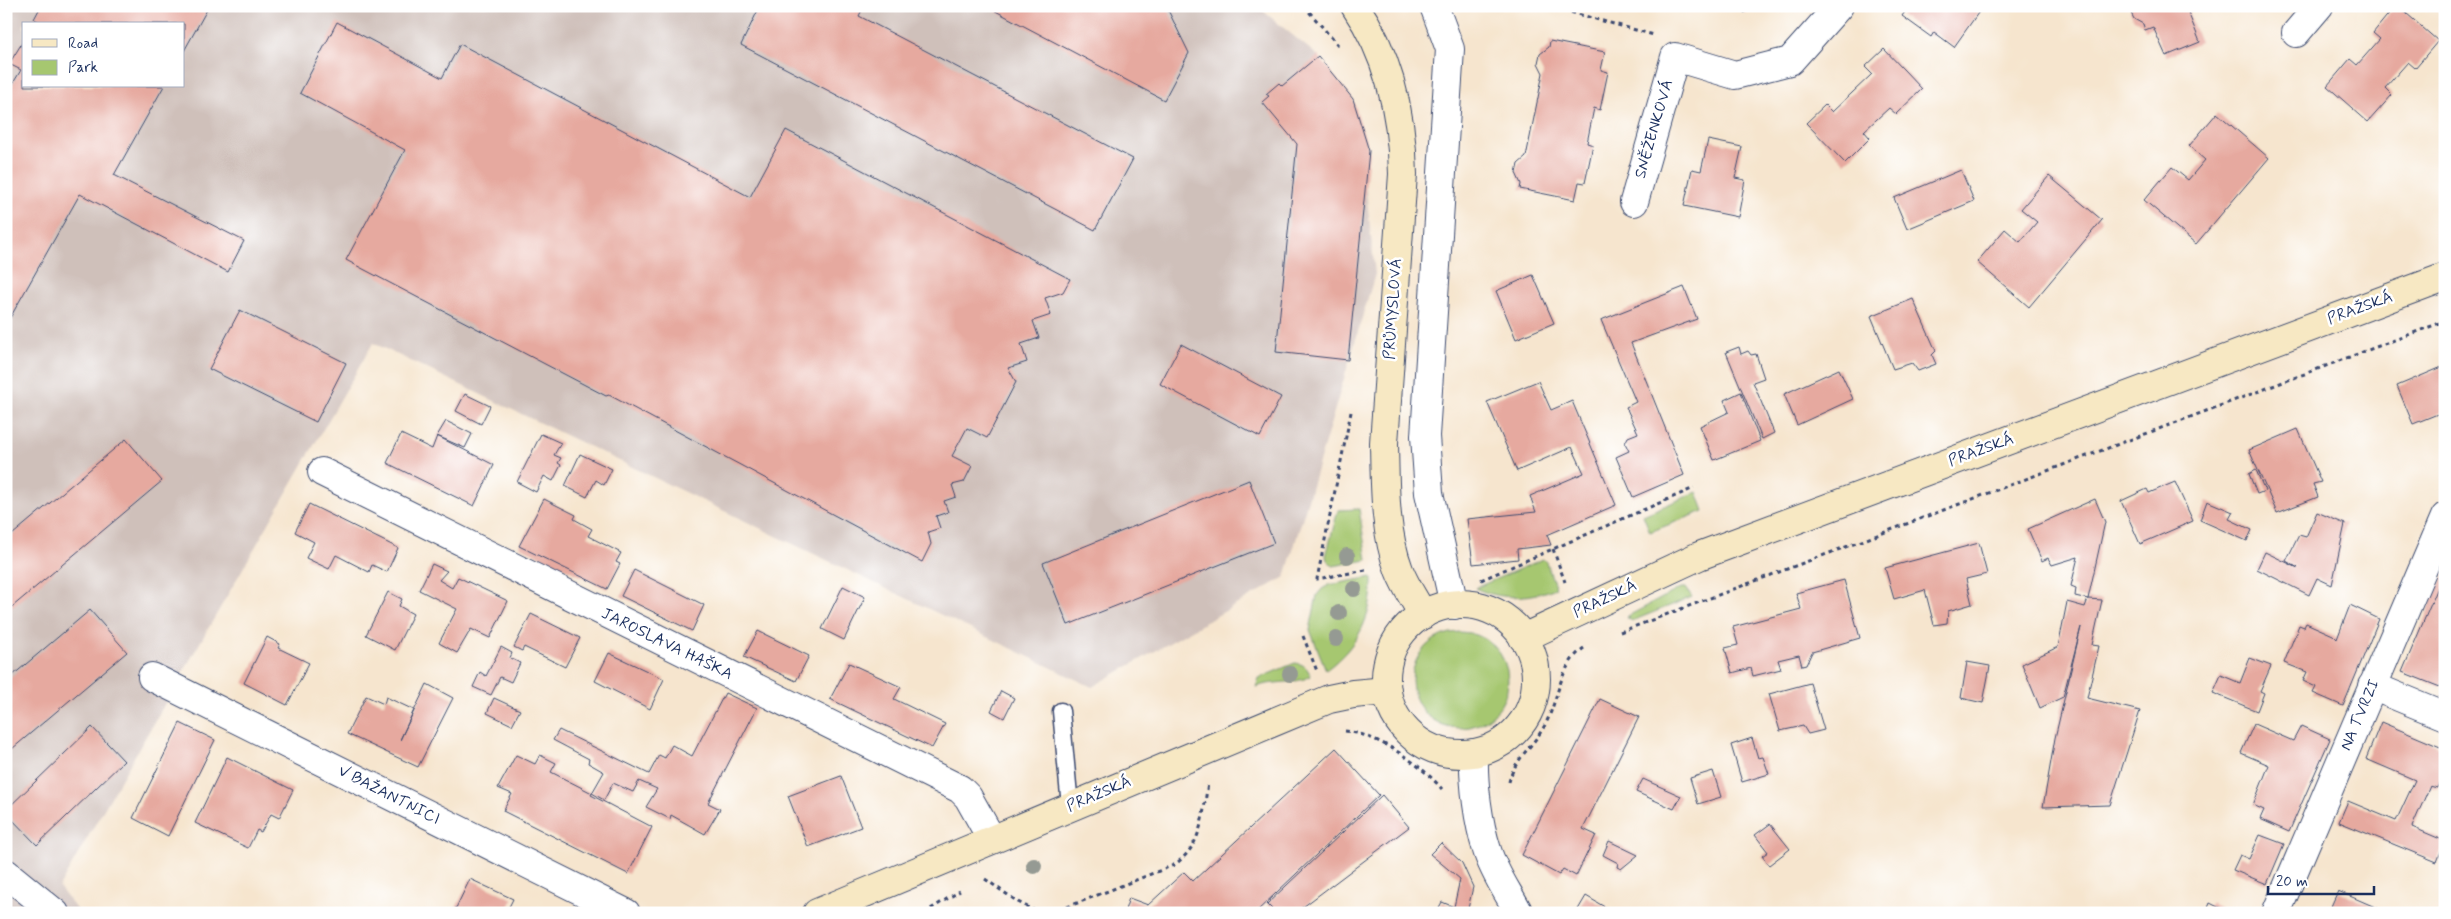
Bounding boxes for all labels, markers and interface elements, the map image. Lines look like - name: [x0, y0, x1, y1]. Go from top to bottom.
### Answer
- legend: [22, 22, 185, 88]
- text: Road: [68, 34, 98, 54]
- text: Park: [68, 58, 98, 78]
- street label: SNĚŽENKOVÁ: [1630, 77, 1678, 181]
- street label: PRŮMYSLOVÁ: [1379, 258, 1407, 360]
- street label: PRAŽSKÁ: [2324, 286, 2396, 330]
- street label: PRAŽSKÁ: [1945, 428, 2017, 472]
- street label: PRAŽSKÁ: [1570, 575, 1640, 623]
- street label: JAROSLAVA HAŠKA: [598, 603, 736, 685]
- street label: NA TVRZI: [2336, 676, 2384, 754]
- street label: V BAŽANTNICI: [334, 760, 444, 830]
- street label: PRAŽSKÁ: [1063, 771, 1135, 817]
- scale bar: [2268, 864, 2375, 896]
- text: 20 m: [2276, 872, 2308, 892]

